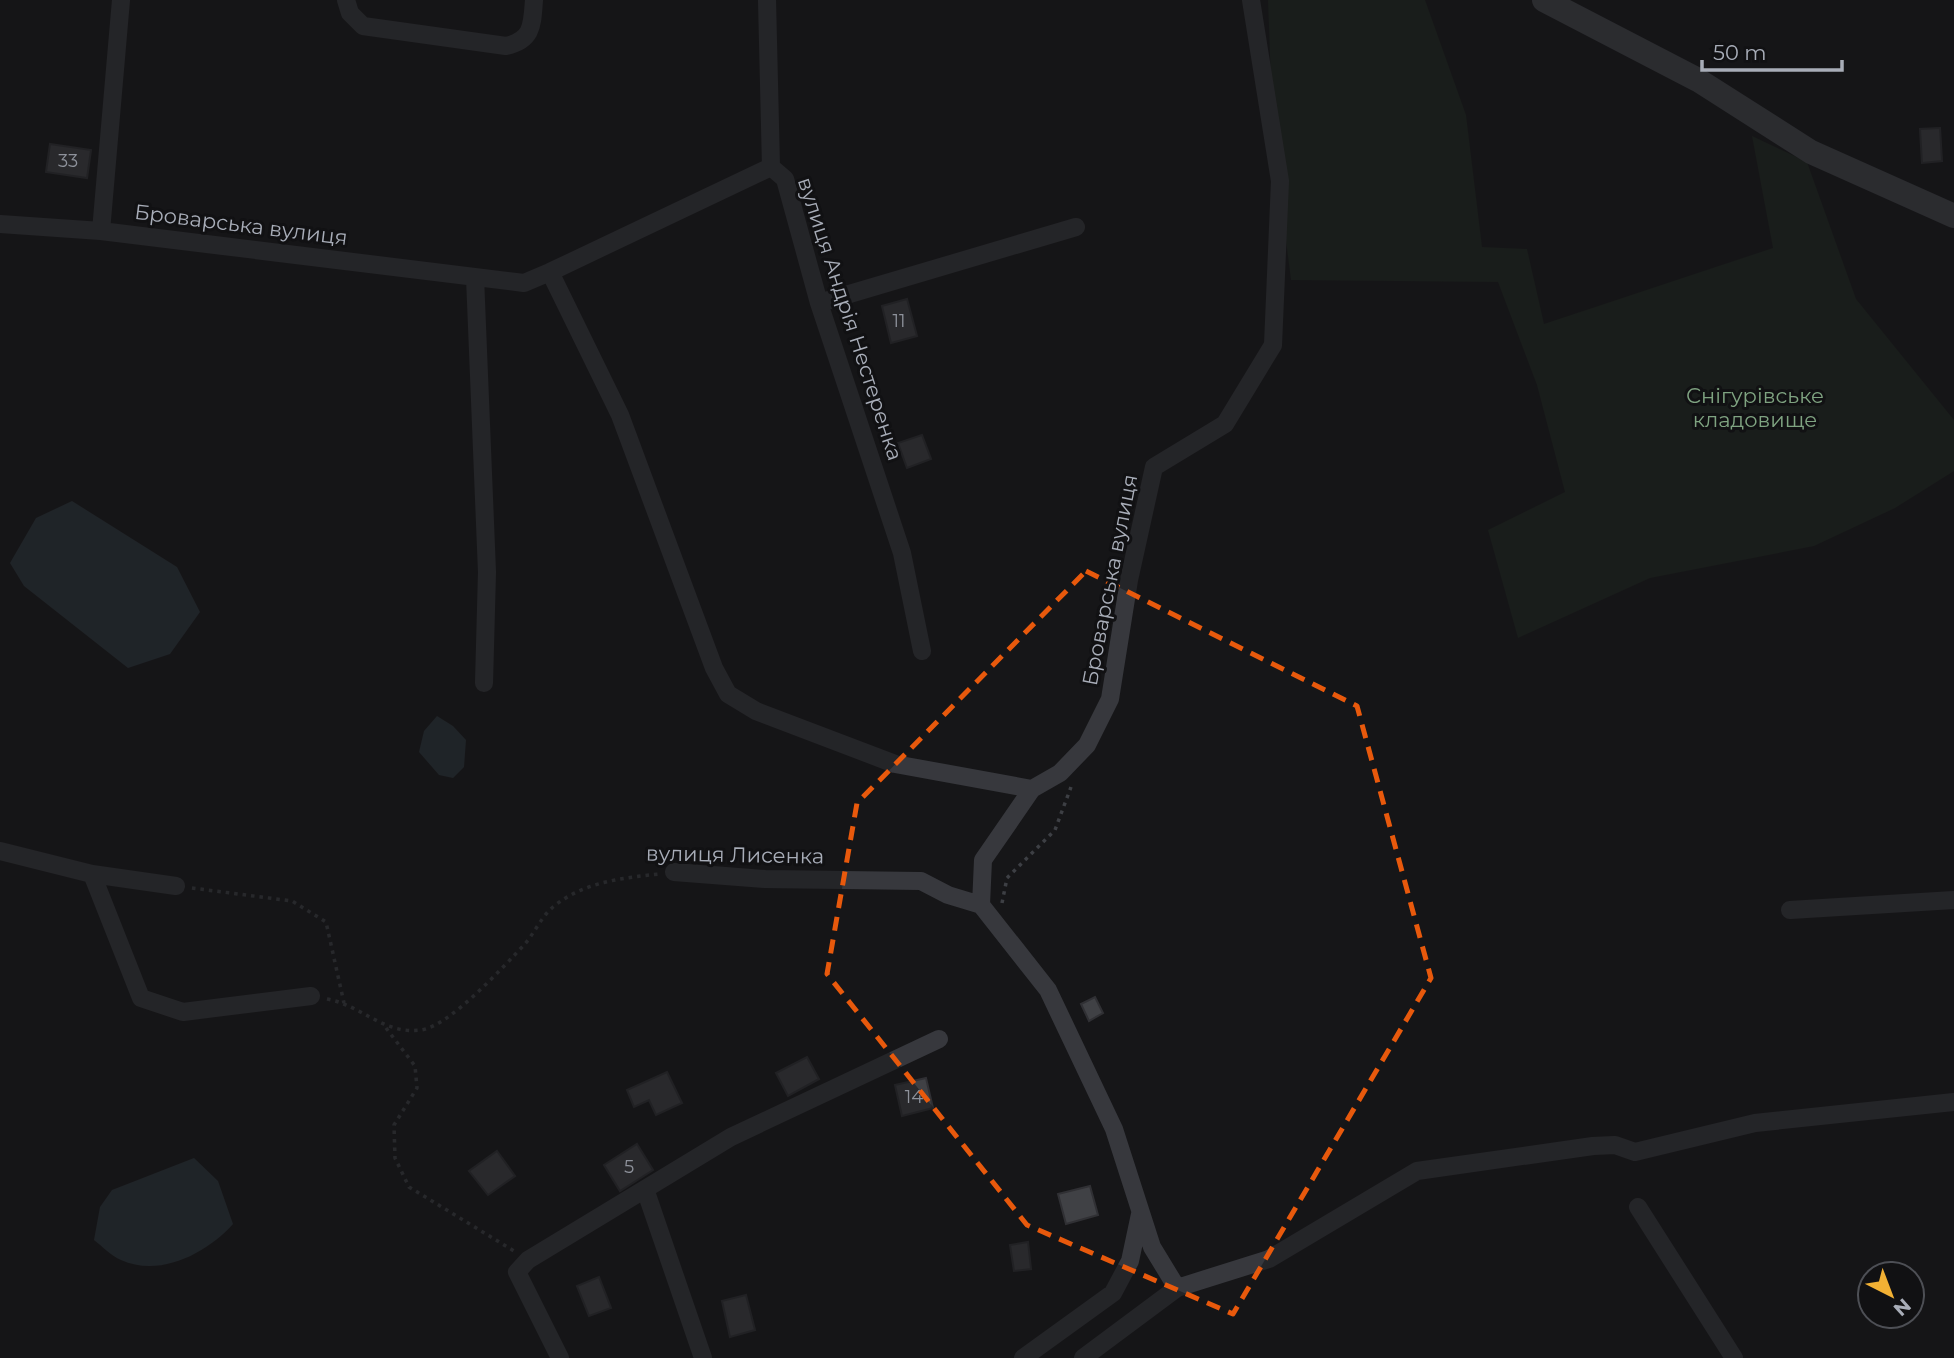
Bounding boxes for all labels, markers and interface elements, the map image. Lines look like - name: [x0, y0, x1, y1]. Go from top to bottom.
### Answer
- scale bar: [1702, 28, 1842, 72]
- text: 50 m: [1713, 40, 1767, 65]
- house number: 33: [58, 150, 78, 172]
- street label: вулиця Андрія Нестеренка: [793, 174, 908, 464]
- street label: Броварська вулиця: [133, 199, 349, 250]
- house number: 11: [893, 310, 906, 332]
- park label: Снігурівське кладовище: [1686, 383, 1824, 432]
- street label: Броварська вулиця: [1077, 472, 1142, 688]
- street label: вулиця Лисенка: [646, 840, 824, 869]
- house number: 14: [905, 1086, 923, 1108]
- house number: 5: [624, 1156, 634, 1178]
- north arrow: [1856, 1260, 1926, 1330]
- text: N: [1889, 1294, 1915, 1321]

